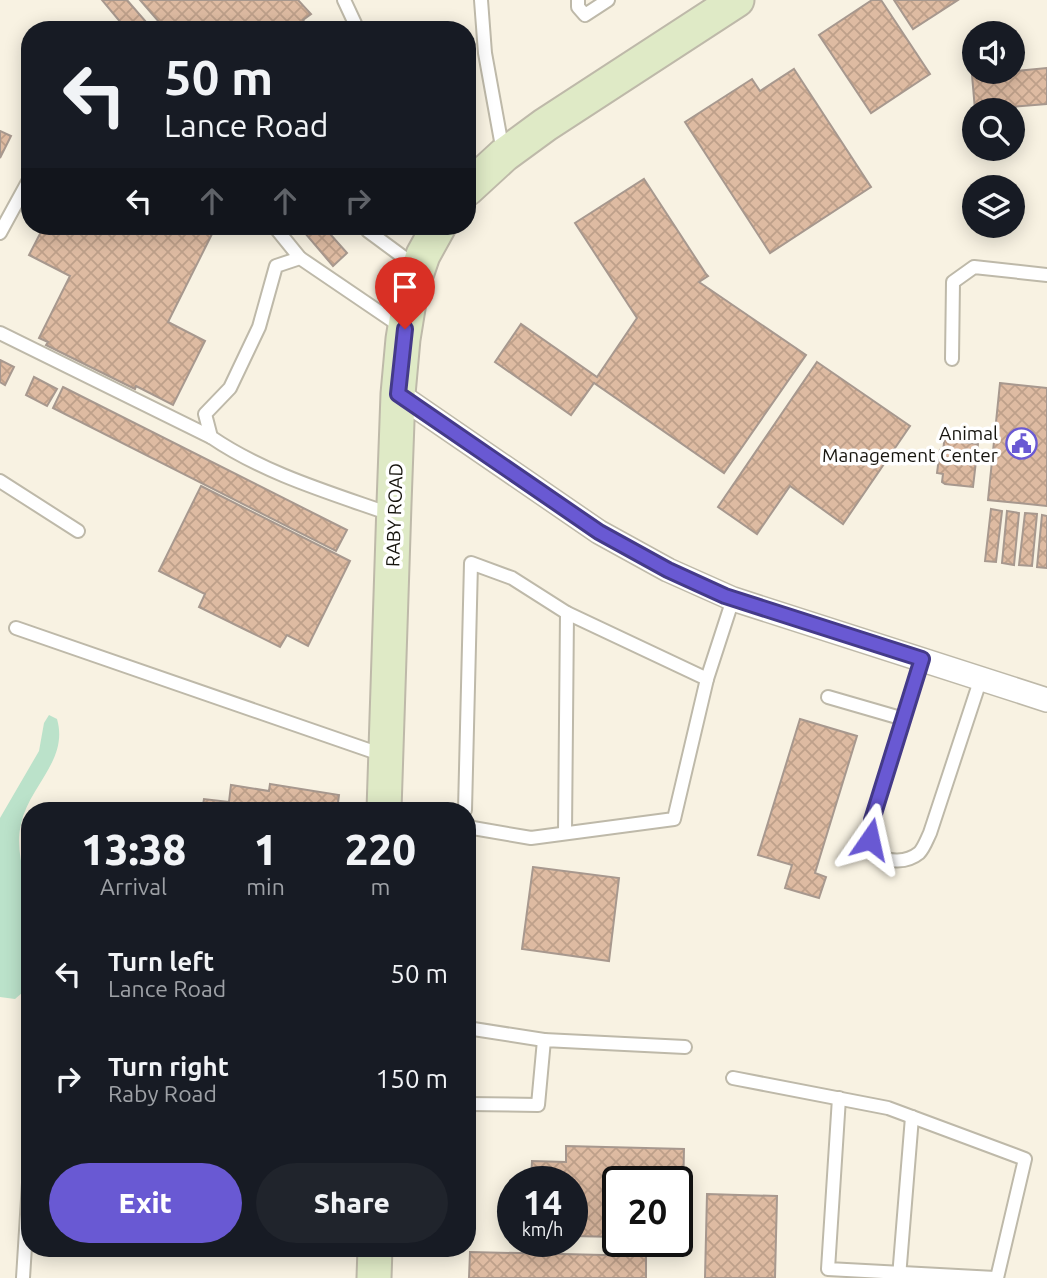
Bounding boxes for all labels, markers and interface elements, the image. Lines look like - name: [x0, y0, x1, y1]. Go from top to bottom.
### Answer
- map controls: [962, 21, 1025, 238]
- button: sound: [962, 21, 1025, 84]
- icon: left: [49, 49, 140, 140]
- text: 50 m: [164, 49, 273, 104]
- button: search: [962, 98, 1025, 161]
- text: Lance Road: [164, 107, 329, 143]
- button: layers: [962, 175, 1025, 238]
- icon: left: [120, 182, 158, 220]
- icon: ahead: [193, 182, 231, 220]
- icon: ahead: [266, 182, 304, 220]
- icon: right: [339, 182, 377, 220]
- pin: [375, 257, 435, 329]
- icon: arrive: [386, 268, 424, 306]
- place label: Animal Management Center: [822, 422, 998, 466]
- public building icon: Animal Management Center: [1004, 427, 1038, 461]
- street label: RABY ROAD: [381, 463, 407, 567]
- position arrow: [833, 802, 907, 876]
- text: 13:38: [81, 826, 186, 873]
- text: 1: [254, 826, 277, 873]
- text: 220: [345, 826, 416, 873]
- text: Arrival: [100, 874, 167, 899]
- text: min: [246, 874, 285, 899]
- text: m: [370, 874, 390, 899]
- text: Turn left: [108, 947, 214, 976]
- icon: left: [49, 955, 87, 993]
- text: 50 m: [390, 959, 448, 988]
- text: Lance Road: [108, 976, 226, 1001]
- text: Turn right: [108, 1052, 229, 1081]
- icon: right: [49, 1060, 87, 1098]
- text: 150 m: [376, 1064, 448, 1093]
- text: Raby Road: [108, 1081, 217, 1106]
- button: Exit: [49, 1163, 242, 1243]
- button: Share: [256, 1163, 448, 1243]
- speed limit sign: 20: [602, 1166, 693, 1257]
- text: 14: [523, 1182, 562, 1222]
- text: km/h: [522, 1219, 563, 1239]

